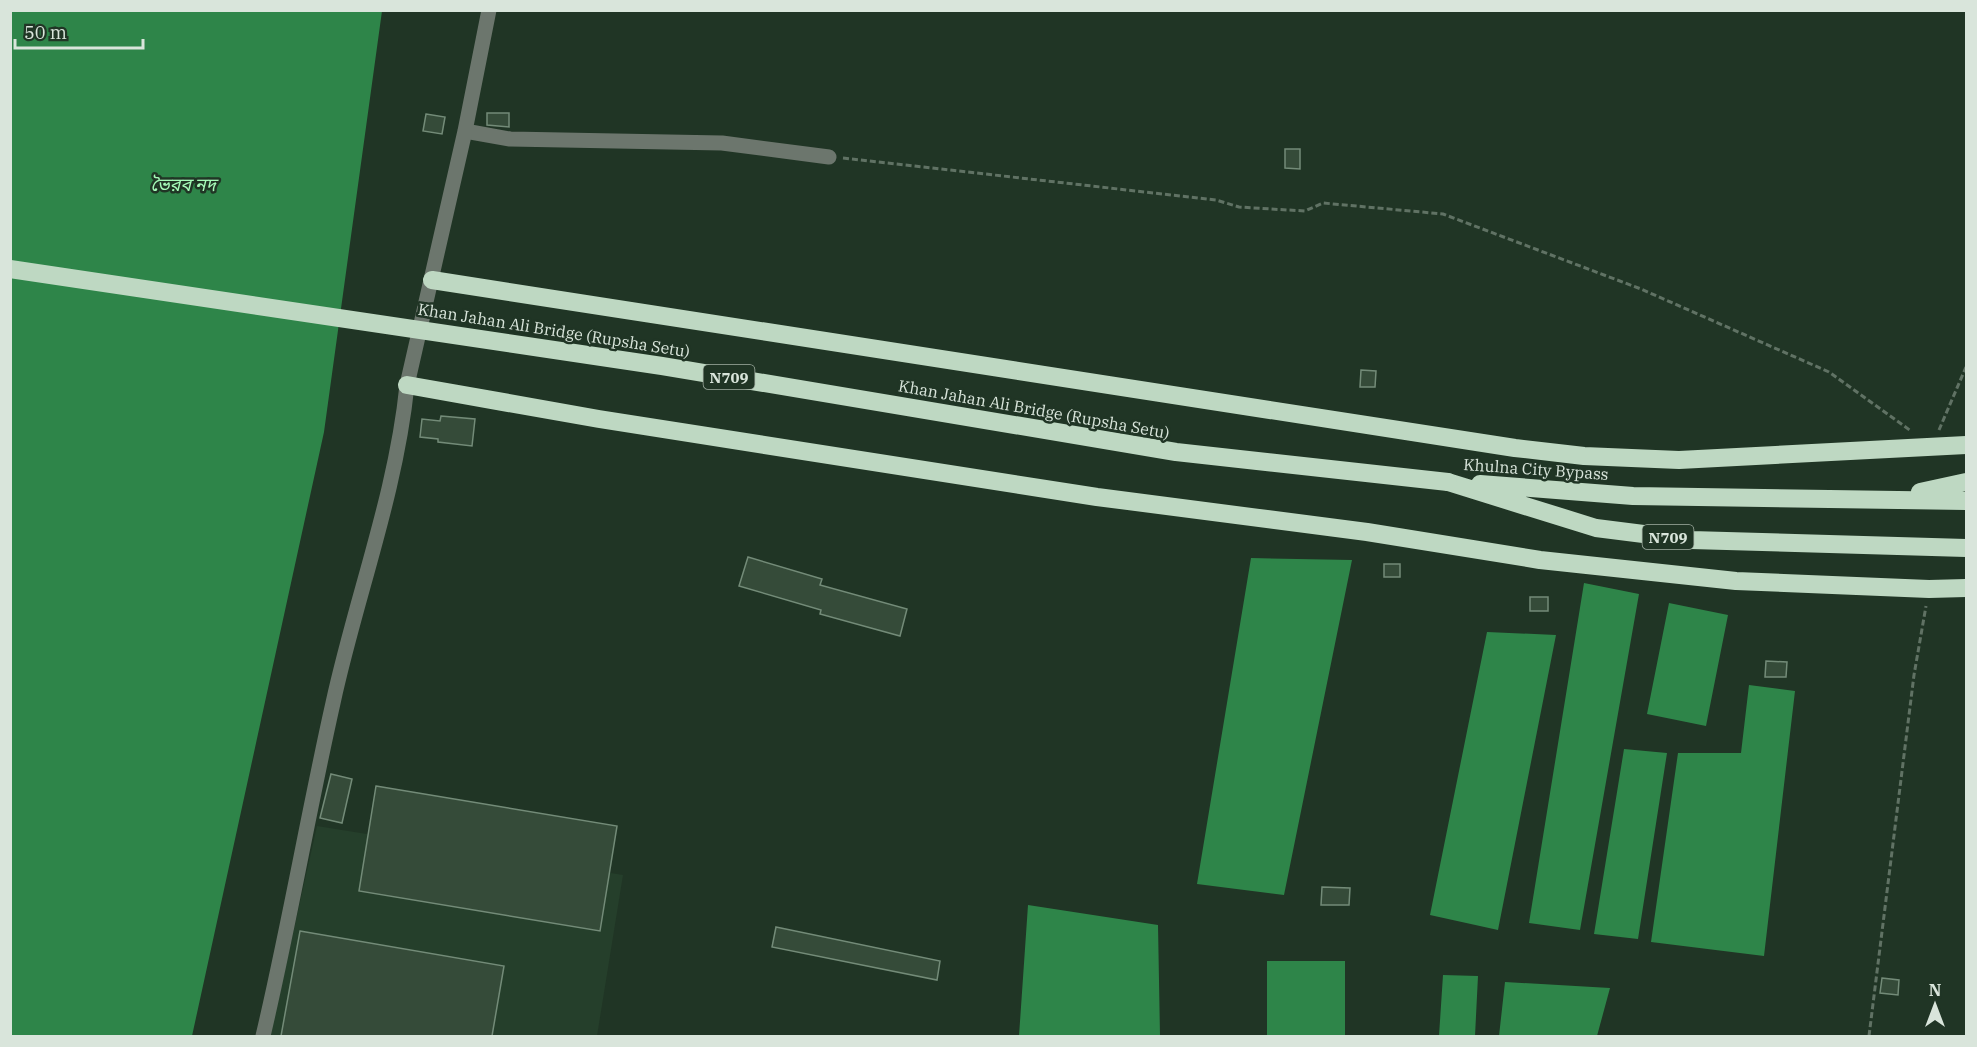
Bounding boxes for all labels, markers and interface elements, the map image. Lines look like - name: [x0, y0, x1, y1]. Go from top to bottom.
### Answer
- scale bar: [15, 12, 142, 50]
- text: 50 m: [24, 21, 67, 44]
- water label: ভৈরব নদ: [150, 173, 219, 196]
- street label: Khan Jahan Ali Bridge (Rupsha Setu): [417, 299, 691, 361]
- road number: N709: [704, 365, 754, 389]
- street label: Khan Jahan Ali Bridge (Rupsha Setu): [897, 375, 1171, 443]
- street label: Khulna City Bypass: [1463, 454, 1609, 484]
- road number: N709: [1642, 525, 1694, 549]
- north arrow: [1905, 975, 1965, 1035]
- text: N: [1929, 980, 1941, 1000]

